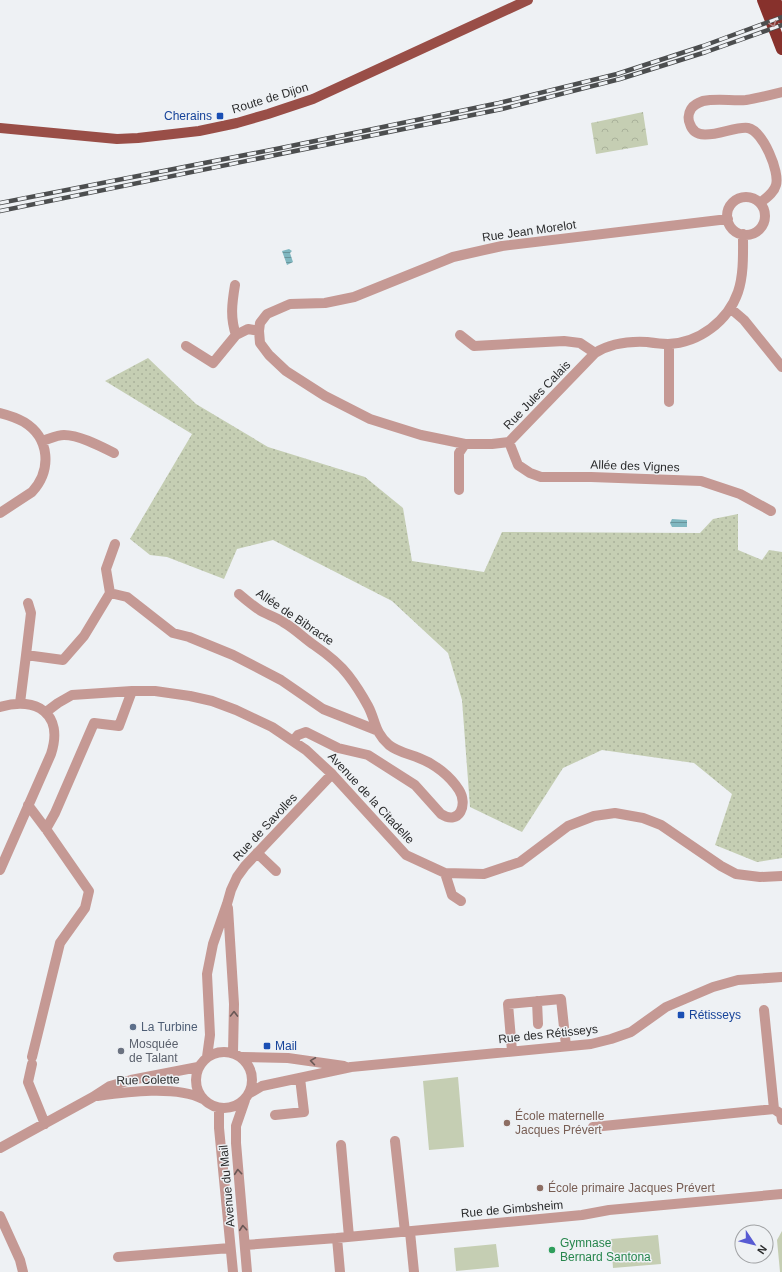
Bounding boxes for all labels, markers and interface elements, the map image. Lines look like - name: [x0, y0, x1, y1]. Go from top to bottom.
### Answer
- one-way arrow: [768, 21, 776, 28]
- street label: Route de Dijon: [230, 80, 310, 116]
- place label: Cherains: [164, 109, 212, 123]
- marker: Cherains: [215, 111, 225, 121]
- street label: Rue Jean Morelot: [481, 217, 578, 245]
- street label: Rue Jules Calais: [501, 358, 573, 432]
- street label: Allée des Vignes: [590, 457, 680, 475]
- street label: Allée de Bibracte: [253, 586, 337, 648]
- street label: Avenue de la Citadelle: [325, 749, 417, 847]
- street label: Rue de Savolles: [230, 790, 300, 864]
- place label: Rétisseys: [689, 1008, 741, 1022]
- marker: Rétisseys: [676, 1010, 686, 1020]
- one-way arrow: [229, 1011, 238, 1017]
- place label: La Turbine: [141, 1020, 198, 1034]
- marker: La Turbine: [128, 1022, 138, 1032]
- street label: Rue des Rétisseys: [498, 1022, 598, 1046]
- place label: Mosquée de Talant: [129, 1037, 179, 1065]
- place label: Mail: [275, 1039, 297, 1053]
- marker: Mail: [262, 1041, 272, 1051]
- marker: Mosquée de Talant: [116, 1046, 126, 1056]
- one-way arrow: [310, 1057, 316, 1066]
- street label: Rue Colette: [116, 1072, 180, 1088]
- place label: École maternelle Jacques Prévert: [515, 1108, 605, 1137]
- marker: École maternelle Jacques Prévert: [502, 1118, 512, 1128]
- street label: Avenue du Mail: [216, 1144, 238, 1228]
- one-way arrow: [234, 1169, 243, 1175]
- place label: École primaire Jacques Prévert: [548, 1180, 715, 1195]
- marker: École primaire Jacques Prévert: [535, 1183, 545, 1193]
- street label: Rue de Gimbsheim: [460, 1198, 564, 1220]
- north arrow: [734, 1224, 774, 1264]
- one-way arrow: [239, 1225, 248, 1231]
- place label: Gymnase Bernard Santona: [560, 1236, 651, 1264]
- text: N: [755, 1243, 769, 1256]
- marker: Gymnase Bernard Santona: [547, 1245, 557, 1255]

